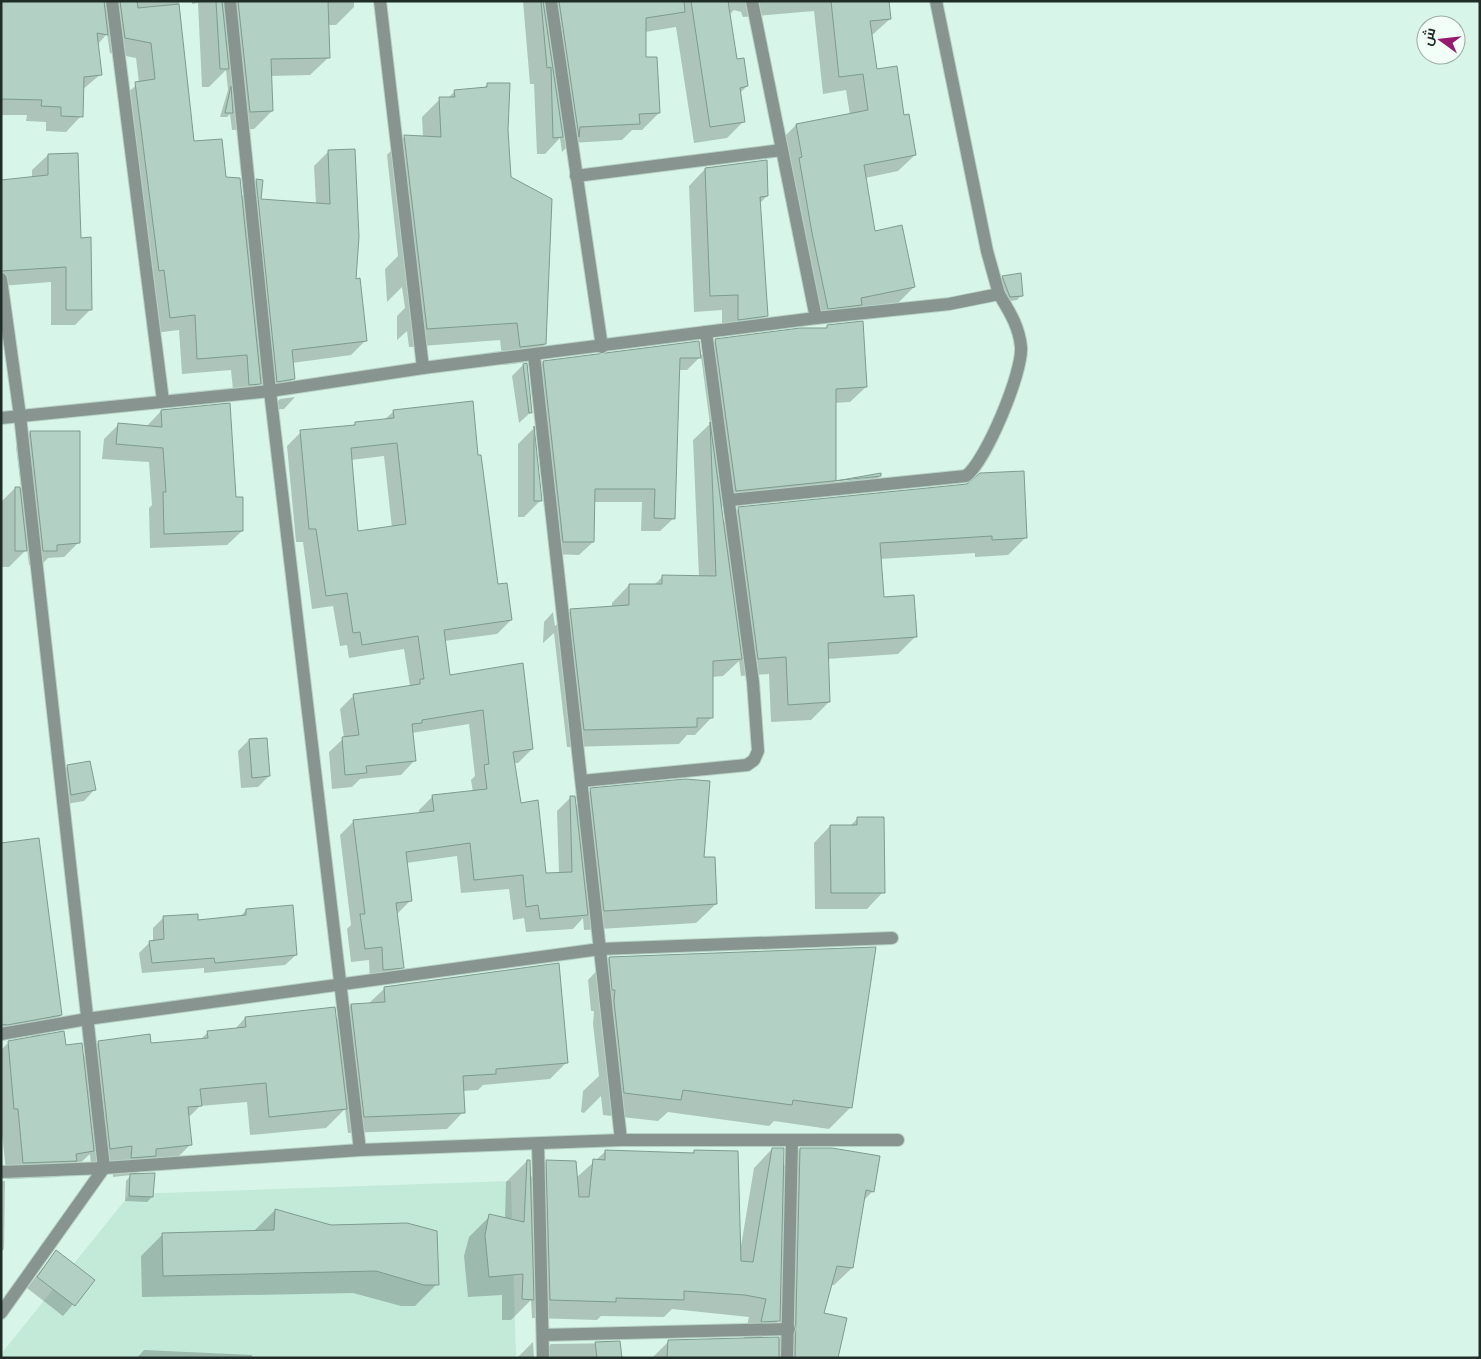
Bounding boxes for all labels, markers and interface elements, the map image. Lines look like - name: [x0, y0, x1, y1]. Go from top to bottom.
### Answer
- north arrow: [1416, 15, 1466, 65]
- text: ش: [1417, 26, 1439, 48]

